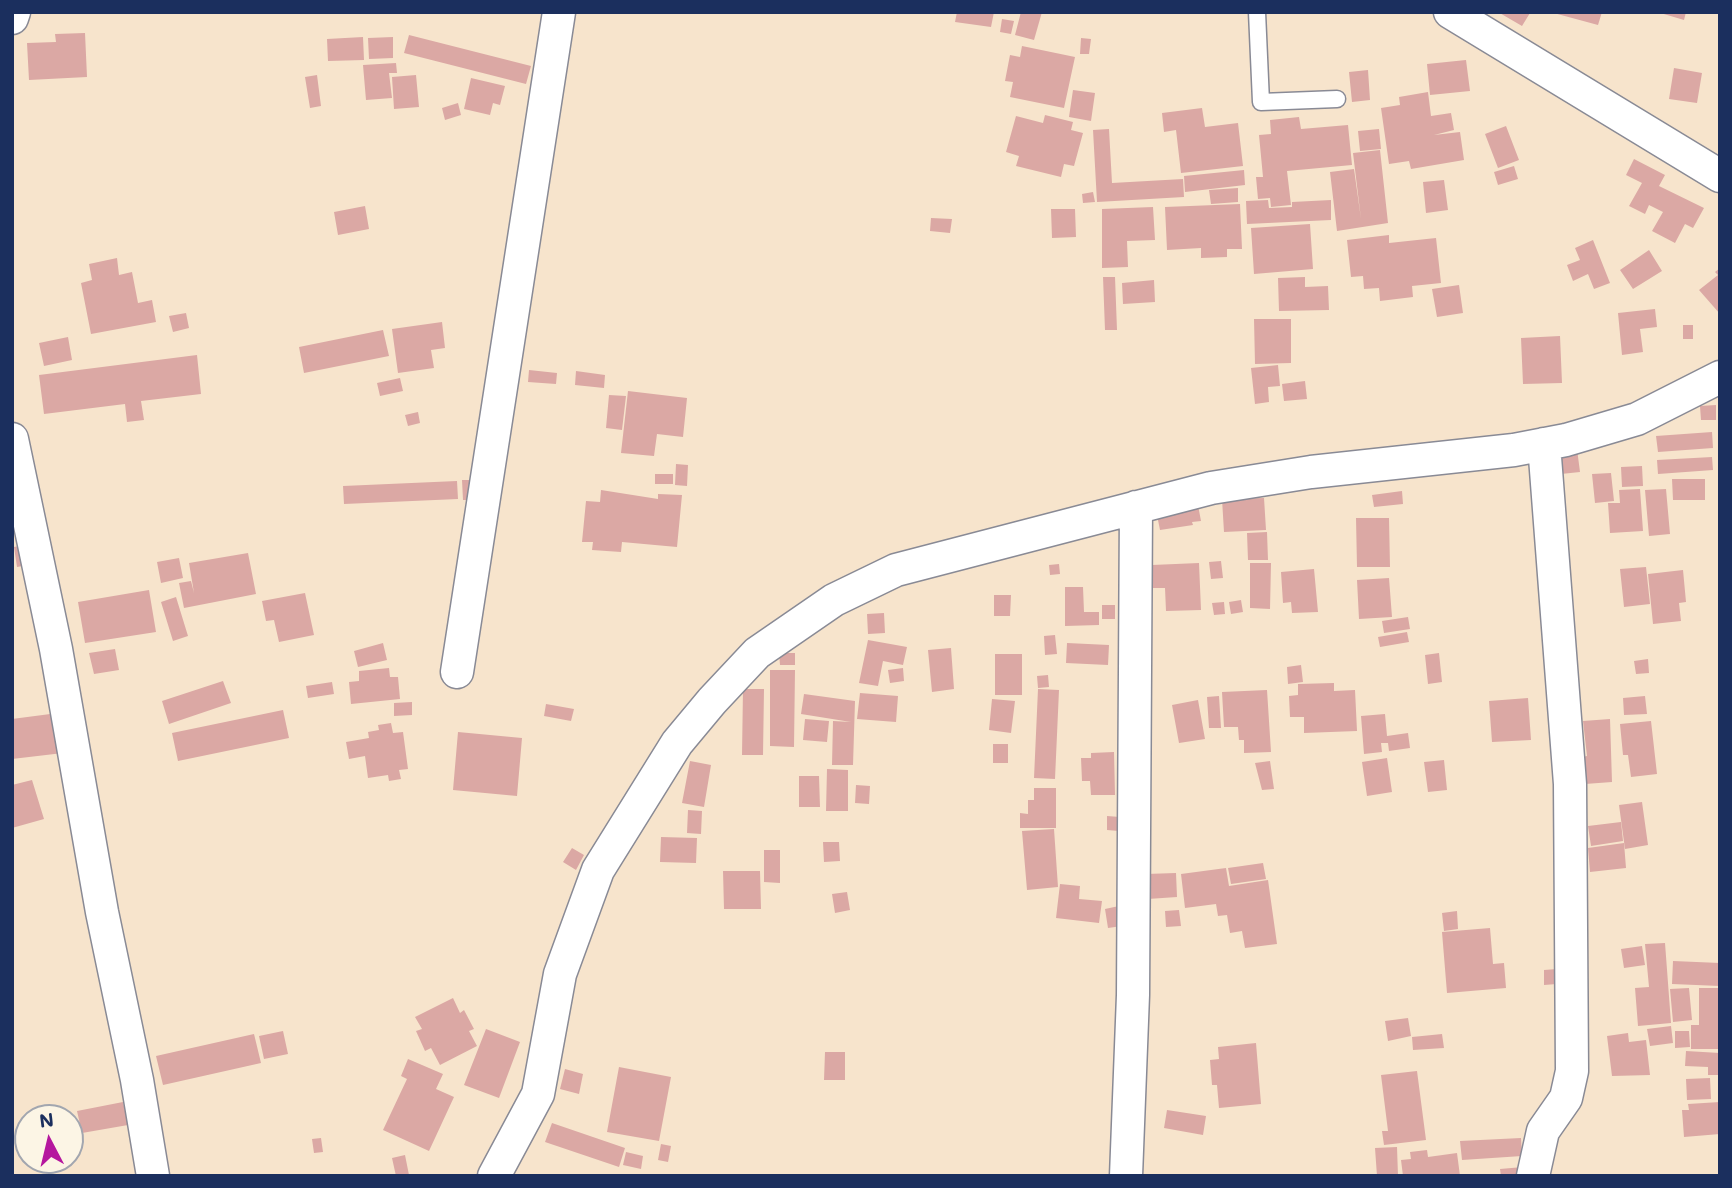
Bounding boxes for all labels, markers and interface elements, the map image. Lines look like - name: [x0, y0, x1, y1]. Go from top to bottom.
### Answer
- north arrow: [14, 1104, 84, 1174]
- text: N: [38, 1106, 55, 1133]

